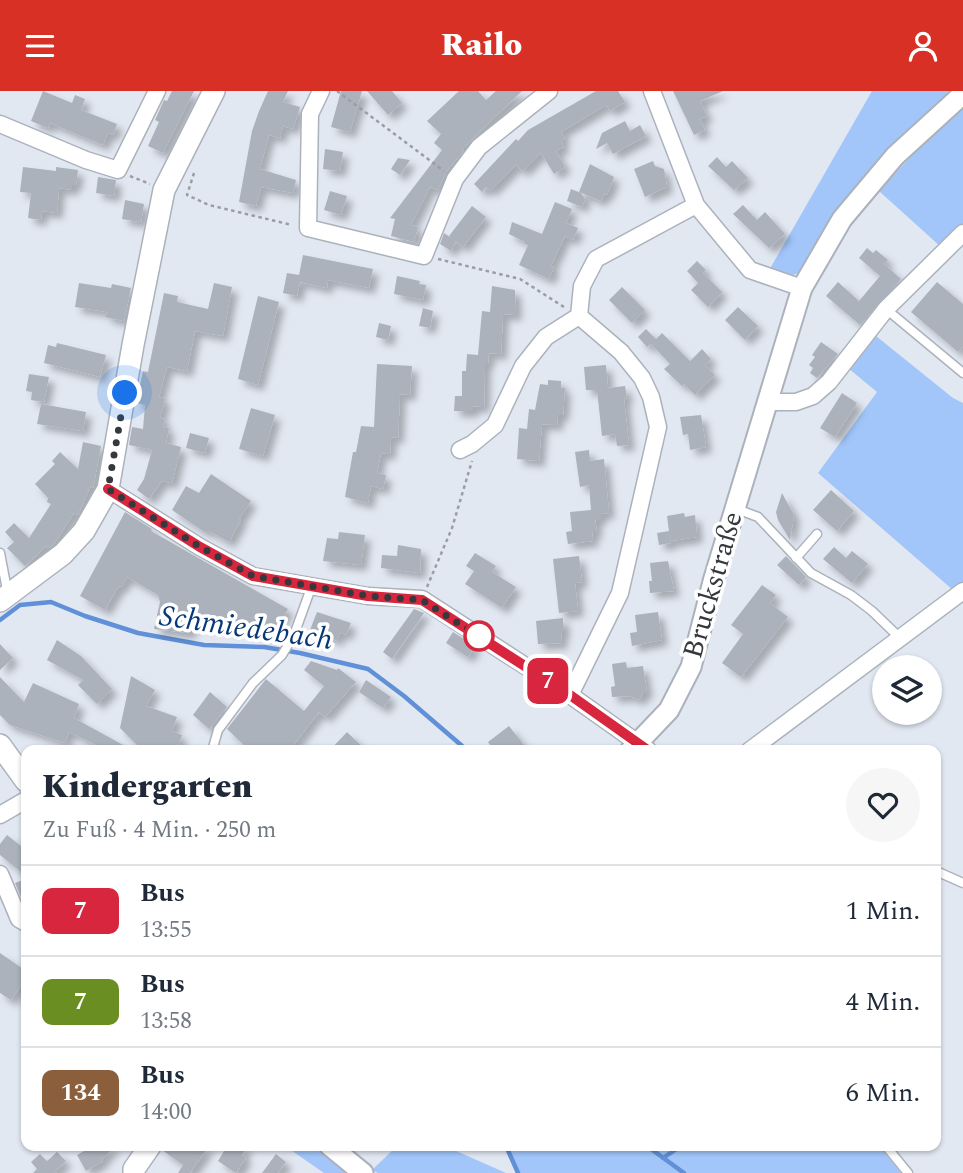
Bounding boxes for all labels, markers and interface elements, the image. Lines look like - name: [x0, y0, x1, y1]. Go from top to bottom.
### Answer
- text: Railo: [441, 21, 522, 70]
- icon: menu: [21, 27, 59, 65]
- icon: person: [904, 27, 942, 65]
- your location: [107, 375, 142, 410]
- street label: Bruckstraße: [671, 506, 755, 664]
- water label: Schmiedebach: [157, 593, 335, 663]
- unlabelled marker: [464, 621, 494, 651]
- map controls: [872, 655, 942, 725]
- button: layers: [872, 655, 942, 725]
- line badge: 7: [525, 658, 571, 704]
- text: 7: [541, 663, 555, 699]
- text: Kindergarten: [42, 762, 253, 812]
- button: heart: [846, 768, 920, 842]
- text: Zu Fuß · 4 Min. · 250 m: [42, 813, 276, 848]
- text: Bus: [140, 873, 185, 913]
- text: 1 Min.: [846, 891, 920, 931]
- text: 7: [74, 893, 87, 929]
- text: 13:55: [140, 913, 192, 948]
- text: Bus: [140, 964, 185, 1004]
- text: 4 Min.: [846, 982, 920, 1022]
- text: 7: [74, 984, 87, 1020]
- text: 13:58: [140, 1004, 192, 1039]
- text: Bus: [140, 1055, 185, 1095]
- text: 6 Min.: [846, 1073, 920, 1113]
- text: 134: [60, 1075, 101, 1111]
- text: 14:00: [140, 1095, 192, 1130]

